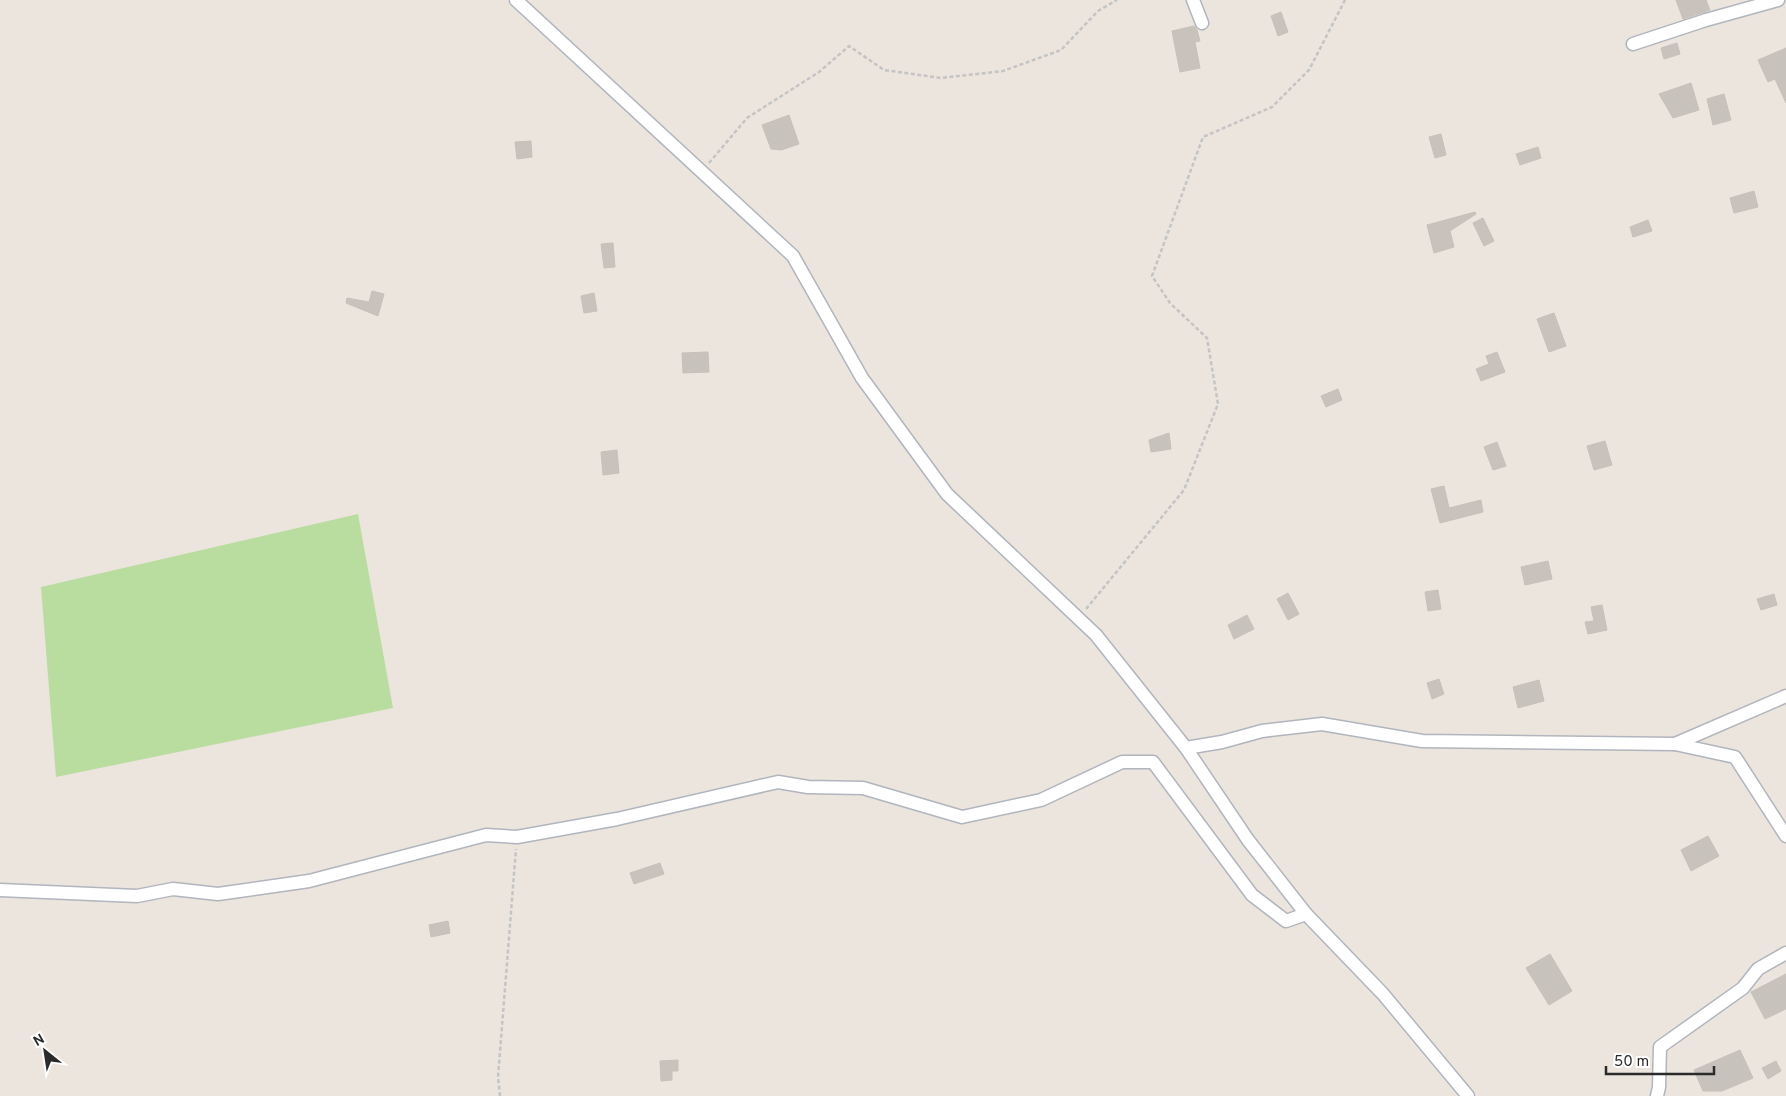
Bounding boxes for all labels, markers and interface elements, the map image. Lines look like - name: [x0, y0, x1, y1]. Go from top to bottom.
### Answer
- north arrow: [20, 1026, 70, 1076]
- text: N: [31, 1031, 48, 1051]
- scale bar: [1606, 1044, 1714, 1076]
- text: 50 m: [1614, 1053, 1649, 1072]

